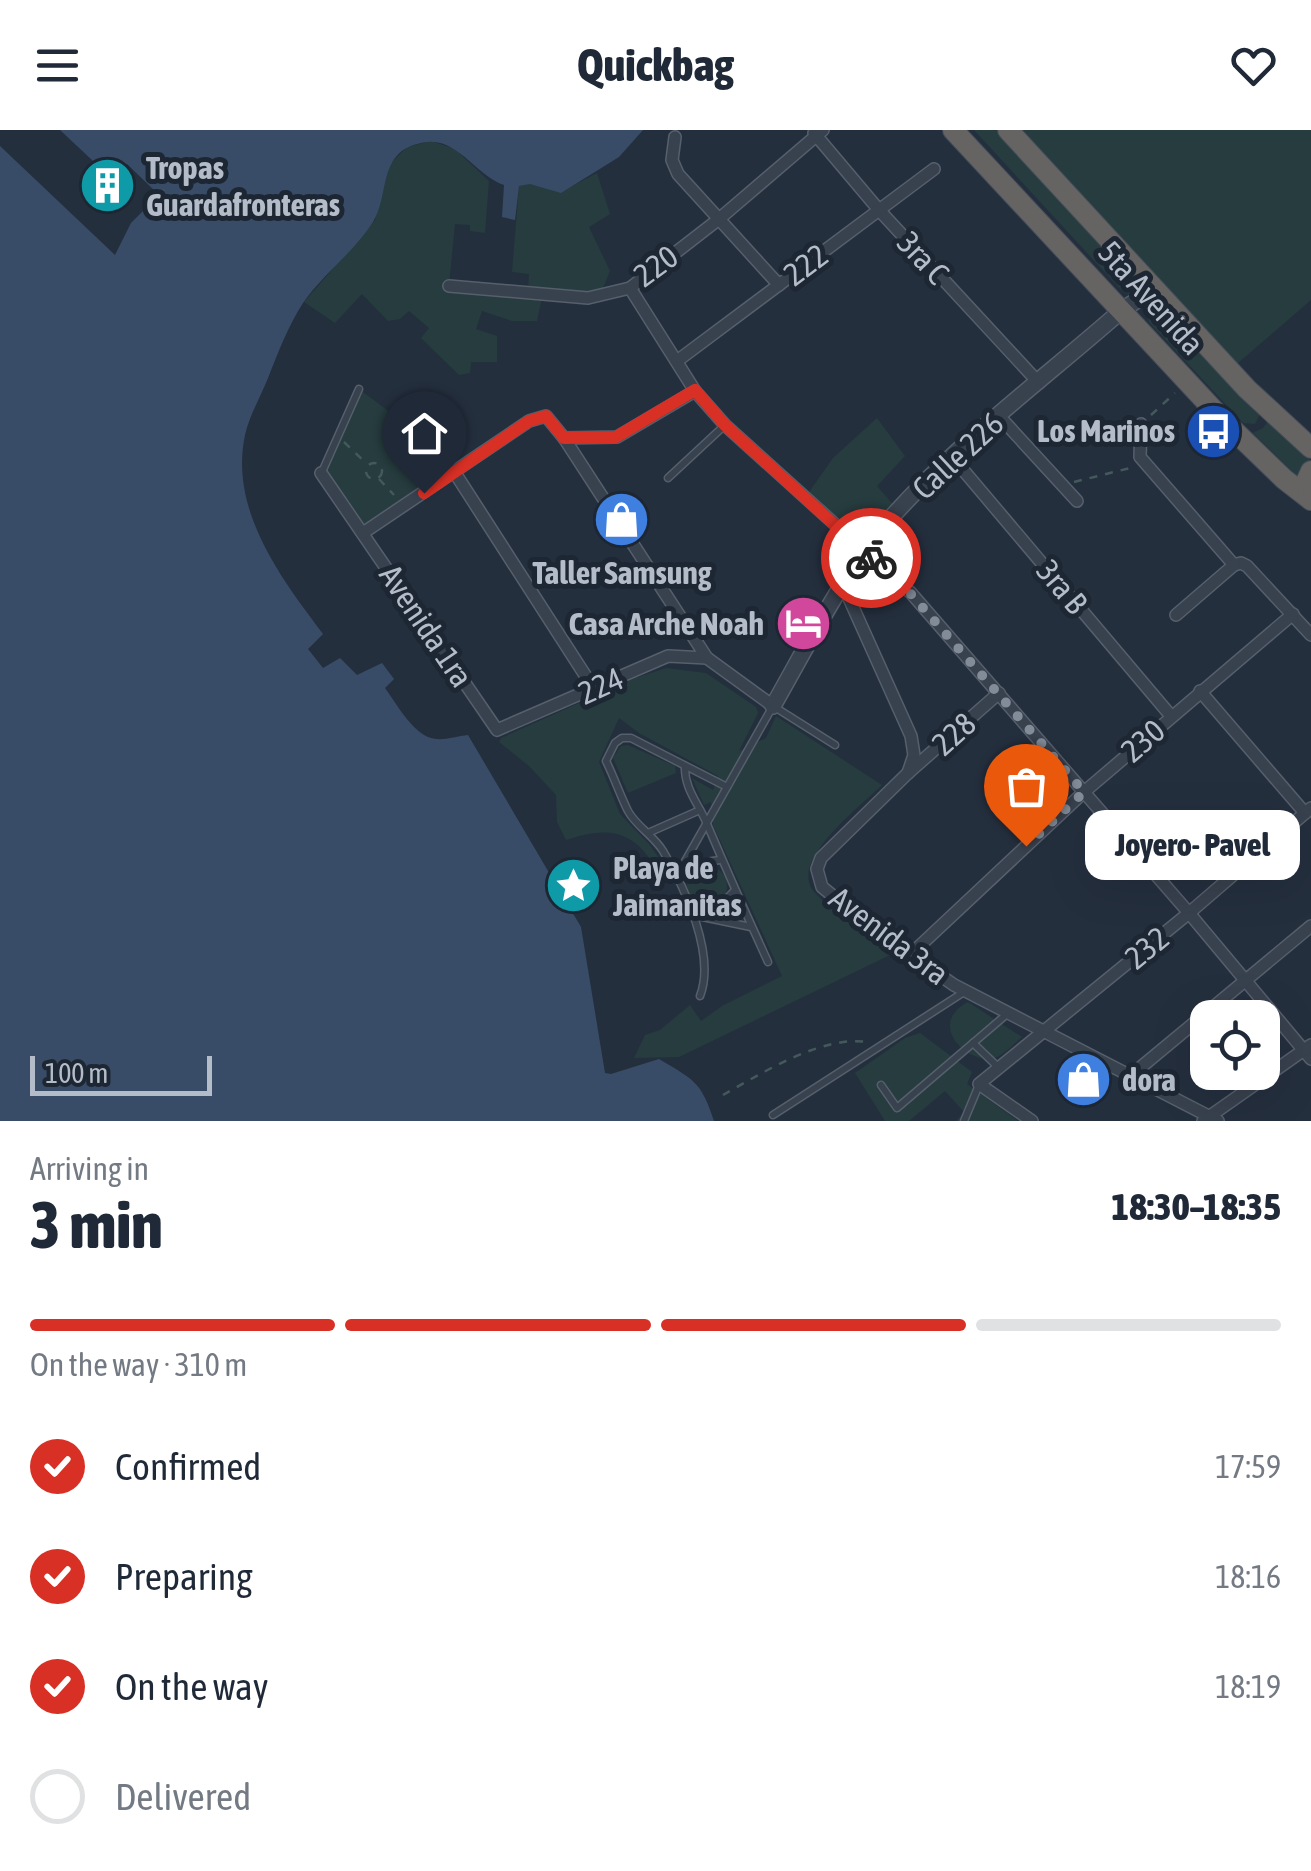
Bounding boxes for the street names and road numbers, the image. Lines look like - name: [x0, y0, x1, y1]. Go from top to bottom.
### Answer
- street label: 3ra C: [890, 224, 957, 291]
- street label: 5ta Avenida: [1091, 233, 1212, 362]
- street label: 222: [777, 236, 835, 293]
- street label: 220: [627, 237, 685, 294]
- street label: Calle 226: [905, 405, 1010, 507]
- street label: 3ra B: [1029, 552, 1095, 621]
- street label: Avenida 1ra: [372, 558, 481, 694]
- street label: 224: [573, 659, 629, 712]
- street label: 228: [925, 705, 983, 762]
- street label: 230: [1114, 712, 1172, 769]
- street label: Avenida 3ra: [823, 879, 956, 992]
- street label: 232: [1118, 919, 1176, 976]

